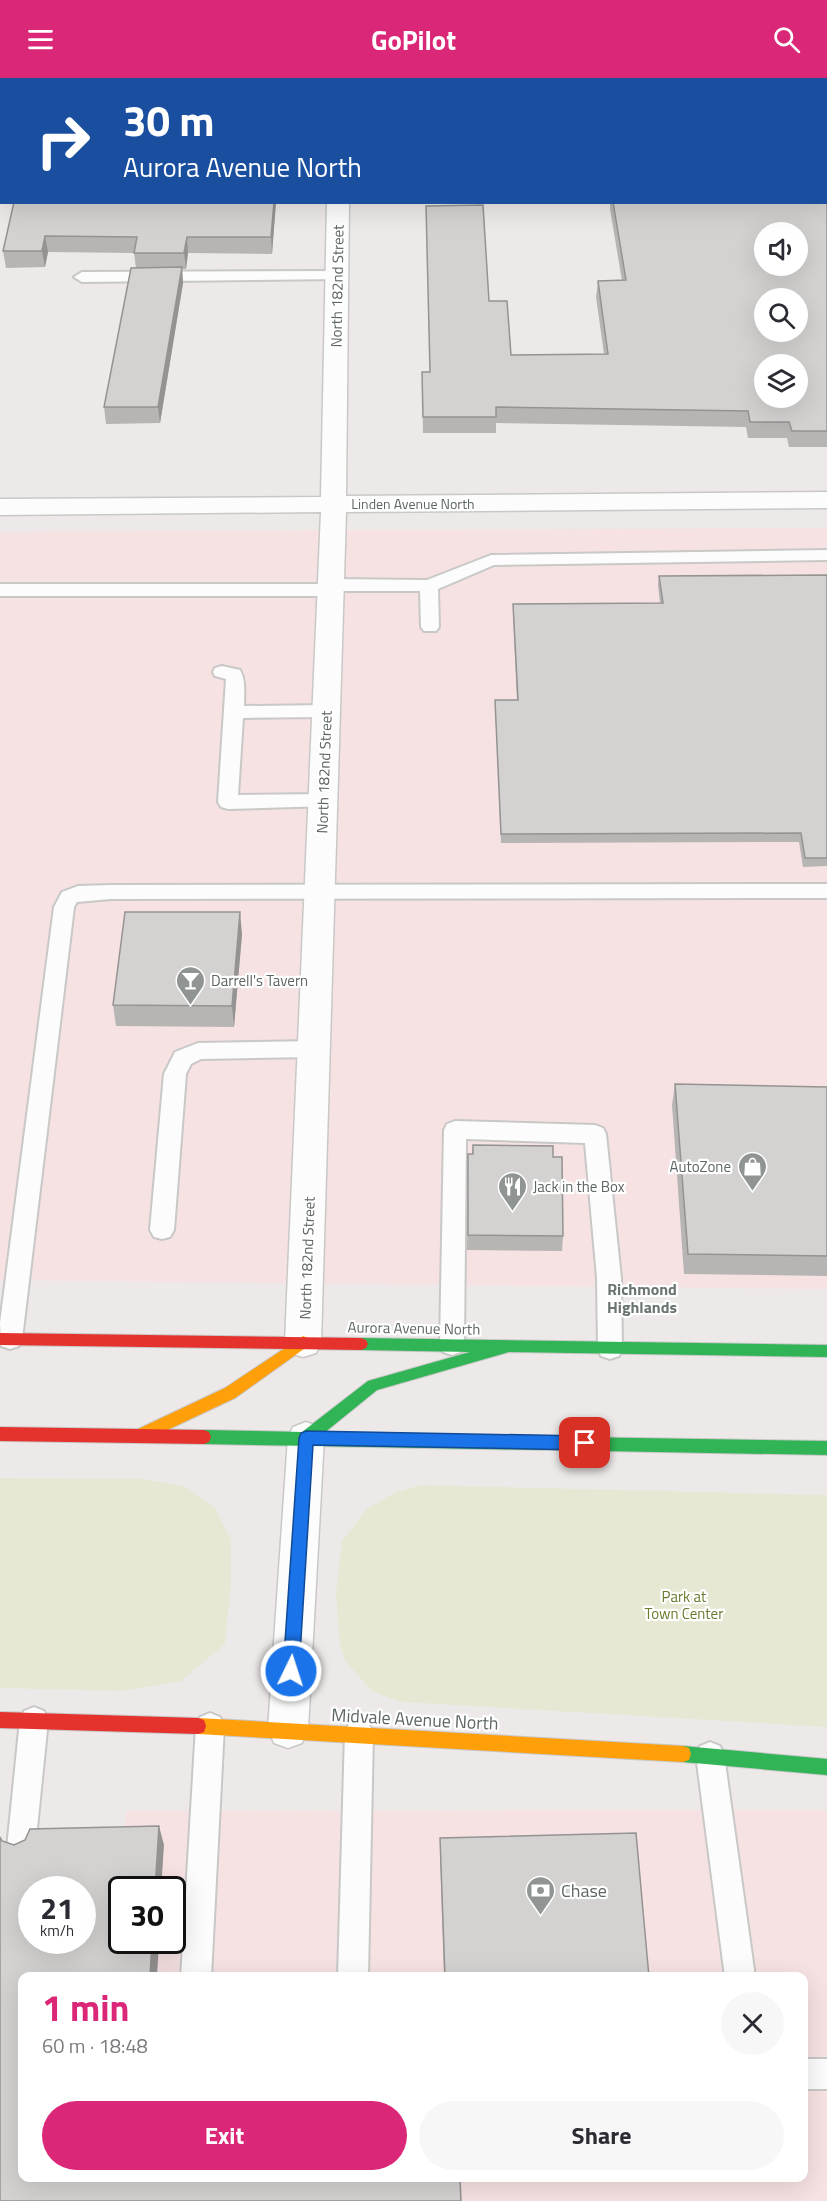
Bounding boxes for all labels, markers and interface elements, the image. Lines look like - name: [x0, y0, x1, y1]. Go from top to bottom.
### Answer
- text: GoPilot: [371, 19, 456, 60]
- icon: menu: [24, 23, 57, 56]
- icon: search: [770, 23, 803, 56]
- text: 30 m: [123, 88, 215, 152]
- icon: right: [24, 102, 102, 180]
- text: Aurora Avenue North: [123, 146, 362, 187]
- map controls: [754, 222, 808, 408]
- button: sound: [754, 222, 808, 276]
- street label: North 182nd Street: [324, 224, 350, 348]
- button: search: [754, 288, 808, 342]
- button: layers: [754, 354, 808, 408]
- street label: Linden Avenue North: [351, 493, 475, 514]
- street label: North 182nd Street: [310, 709, 338, 834]
- bar icon: Darrell's Tavern: [174, 964, 206, 1006]
- place label: Darrell's Tavern: [211, 969, 308, 992]
- shop icon: AutoZone: [736, 1150, 768, 1192]
- place label: AutoZone: [670, 1155, 731, 1178]
- restaurant icon: Jack in the Box: [496, 1170, 528, 1212]
- place label: Jack in the Box: [533, 1175, 625, 1198]
- street label: North 182nd Street: [293, 1195, 321, 1320]
- district label: Richmond Highlands: [607, 1277, 677, 1319]
- street label: Aurora Avenue North: [348, 1315, 480, 1341]
- pin: [559, 1417, 610, 1468]
- icon: arrive: [568, 1426, 601, 1459]
- park label: Park at Town Center: [645, 1585, 723, 1625]
- position arrow: [259, 1639, 323, 1703]
- street label: Midvale Avenue North: [331, 1701, 499, 1737]
- bank icon: Chase: [524, 1874, 556, 1916]
- speed limit sign: 30: [108, 1876, 186, 1954]
- place label: Chase: [561, 1877, 607, 1904]
- text: 21: [40, 1885, 74, 1931]
- text: km/h: [40, 1919, 74, 1942]
- text: 1 min: [42, 1980, 129, 2035]
- button: close: [721, 1992, 784, 2055]
- text: 60 m · 18:48: [42, 2030, 148, 2061]
- button: Exit: [42, 2101, 407, 2170]
- button: Share: [419, 2101, 784, 2170]

